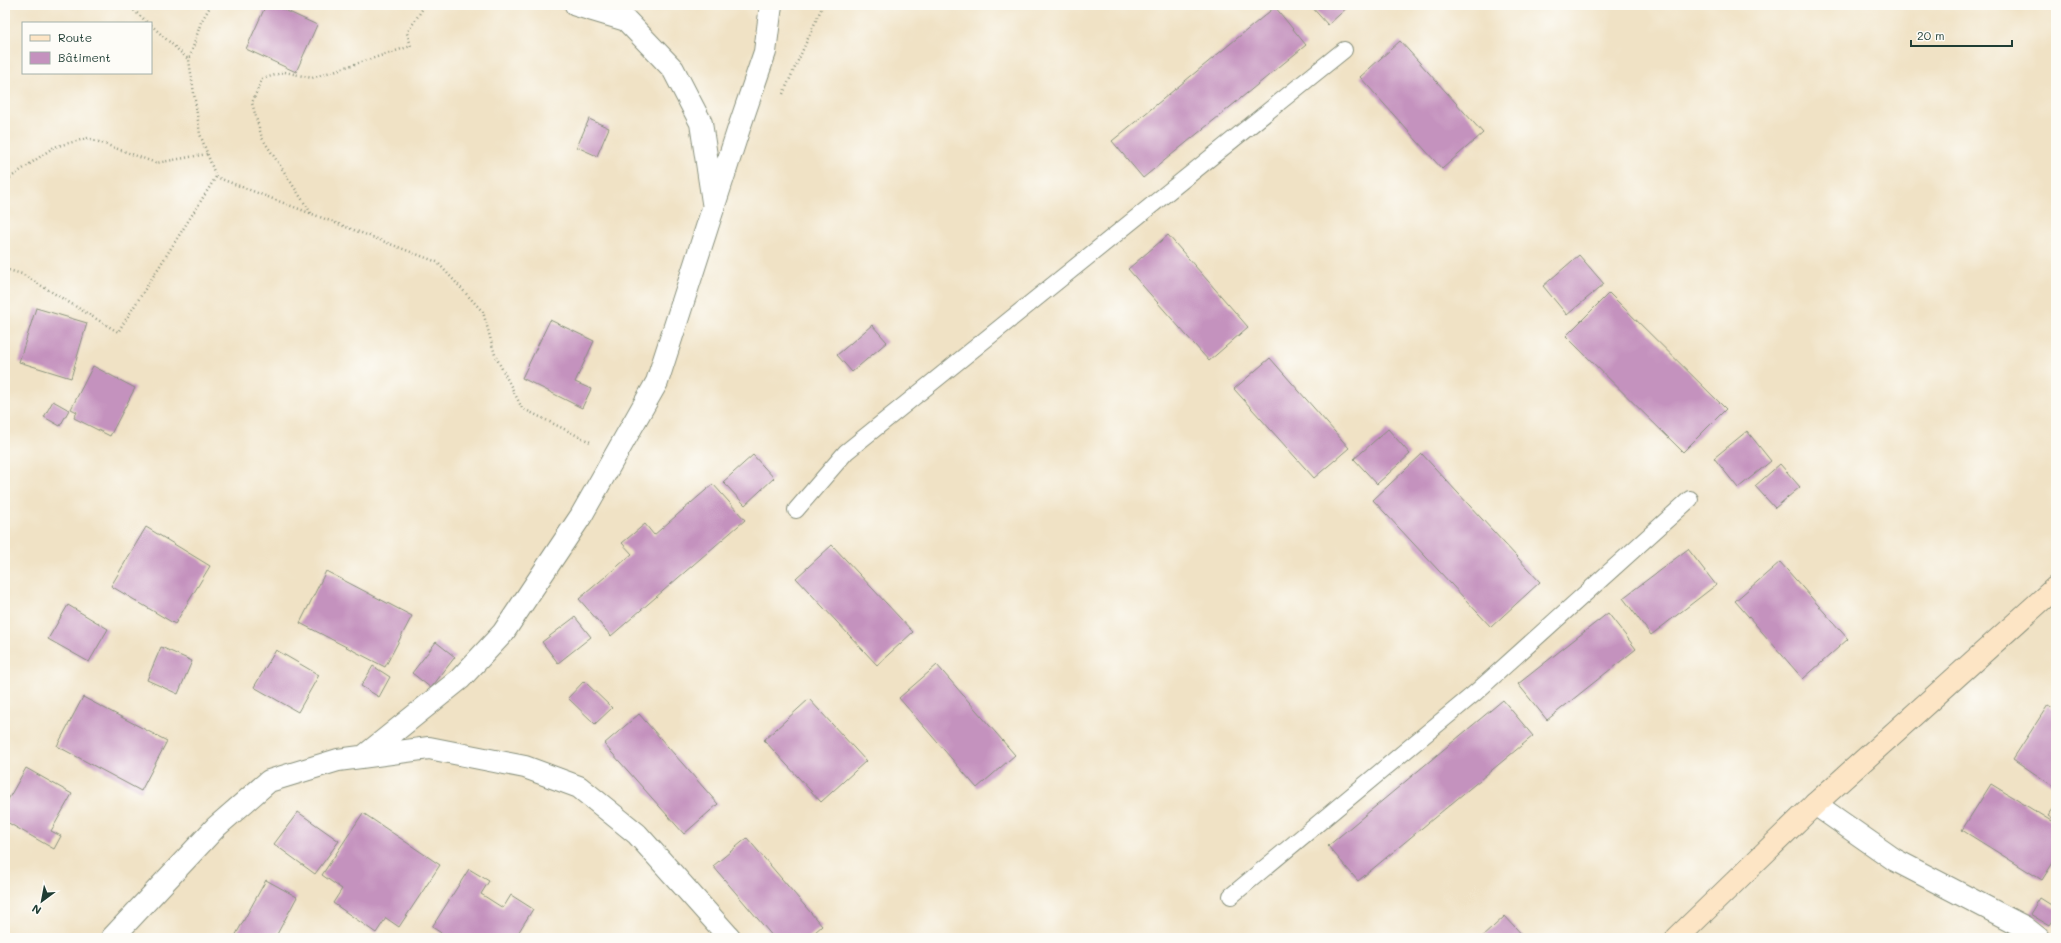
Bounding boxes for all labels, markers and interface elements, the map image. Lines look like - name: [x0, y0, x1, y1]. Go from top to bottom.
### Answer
- legend: [22, 22, 152, 74]
- scale bar: [1911, 22, 2012, 48]
- text: 20 m: [1917, 27, 1945, 43]
- text: Route: [58, 29, 92, 45]
- text: Bâtiment: [58, 49, 111, 65]
- north arrow: [22, 881, 62, 921]
- text: N: [29, 901, 44, 918]

